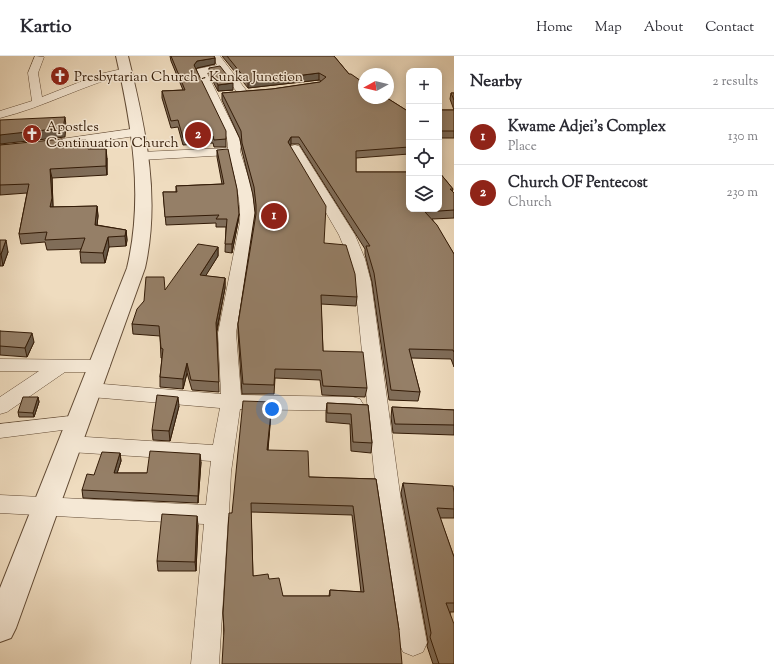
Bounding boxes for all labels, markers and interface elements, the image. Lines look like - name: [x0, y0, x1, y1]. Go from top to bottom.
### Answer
- text: Kartio: [20, 14, 72, 41]
- text: Home: [536, 18, 573, 38]
- text: Map: [595, 18, 622, 38]
- text: About: [644, 18, 683, 38]
- text: Contact: [705, 18, 754, 38]
- church icon: Presbytarian Church - Kunka Junction: [49, 65, 71, 87]
- place label: Presbytarian Church - Kunka Junction: [74, 68, 303, 88]
- north arrow: [358, 68, 394, 104]
- map controls: [406, 68, 442, 212]
- button: +: [406, 68, 442, 104]
- text: Nearby: [470, 70, 522, 94]
- text: 2 results: [713, 73, 758, 91]
- button: −: [406, 104, 442, 140]
- text: Kwame Adjei's Complex: [508, 117, 666, 138]
- place label: Apostles Continuation Church: [46, 118, 179, 154]
- pin: 2: [185, 120, 211, 150]
- church icon: Apostles Continuation Church: [21, 123, 43, 145]
- text: 1: [481, 128, 485, 146]
- text: 130 m: [728, 128, 758, 146]
- text: Place: [508, 138, 537, 156]
- button: locate: [406, 140, 442, 176]
- text: Church OF Pentecost: [508, 173, 648, 194]
- button: layers: [406, 176, 442, 212]
- text: 2: [480, 184, 486, 202]
- text: 230 m: [726, 184, 758, 202]
- text: Church: [508, 194, 552, 212]
- pin: 1: [261, 201, 287, 231]
- your location: [262, 399, 282, 419]

